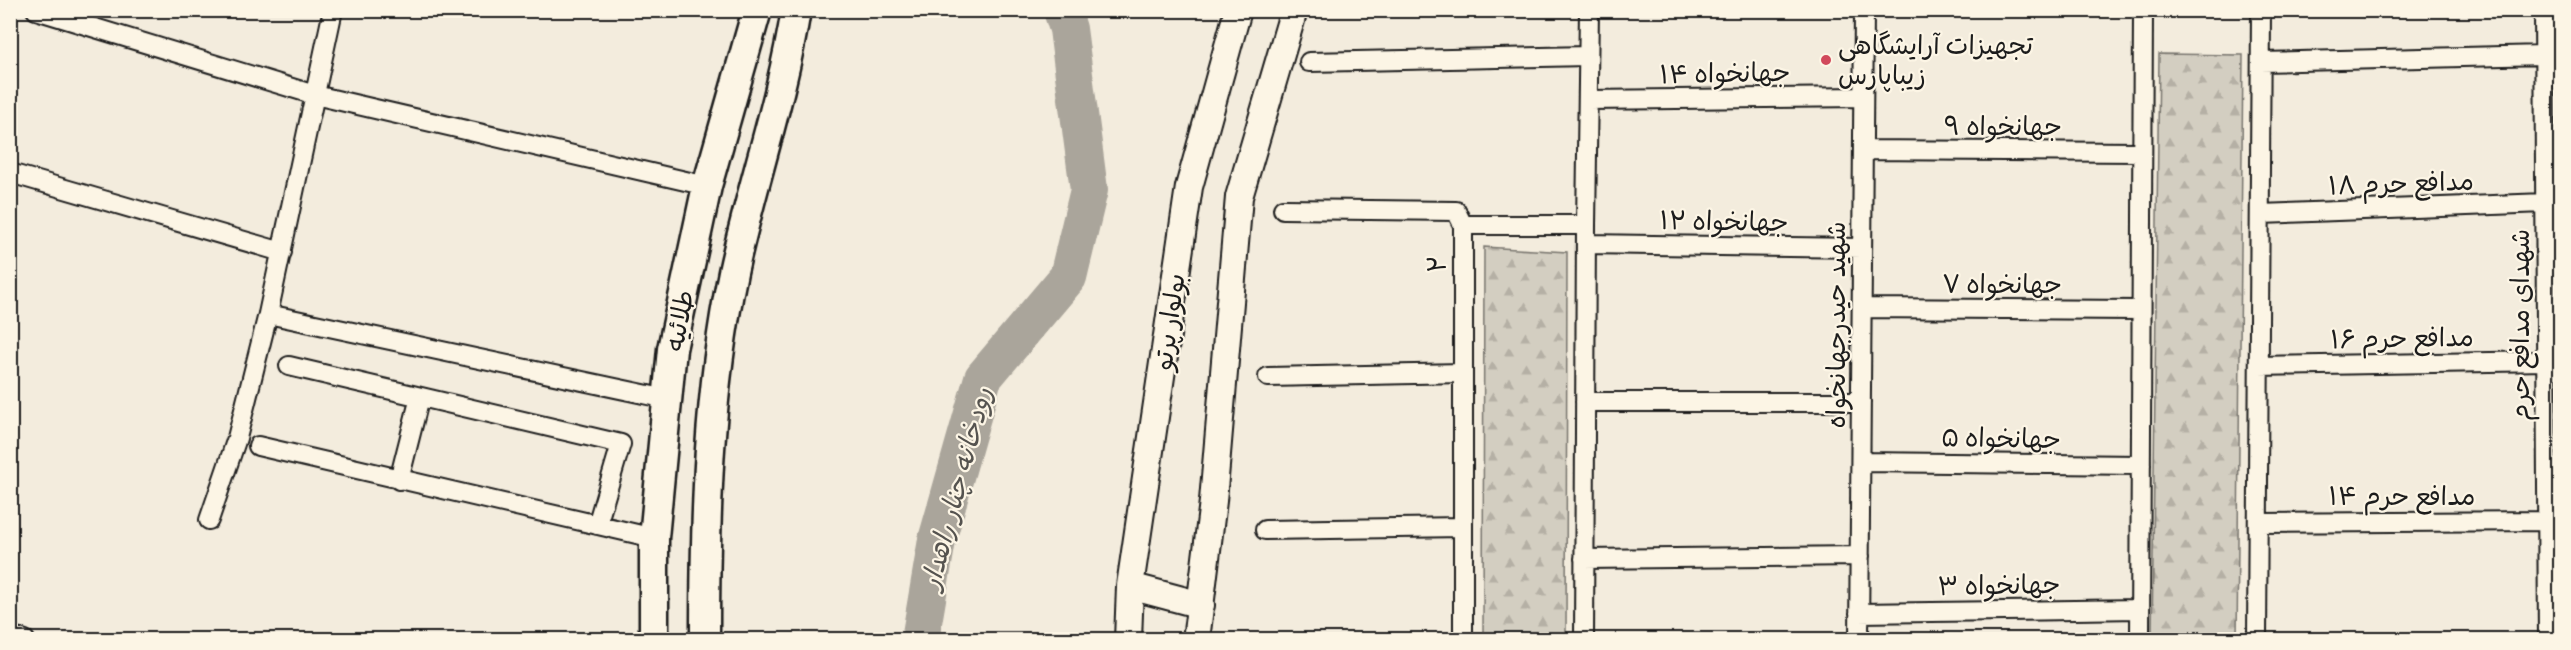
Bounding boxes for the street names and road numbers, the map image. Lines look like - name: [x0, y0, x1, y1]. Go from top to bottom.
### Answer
- street label: جهانخواه ۱۴: [1659, 56, 1791, 91]
- street label: جهانخواه ۹: [1944, 110, 2062, 143]
- street label: مدافع حرم ۱۸: [2328, 164, 2474, 206]
- street label: جهانخواه ۱۲: [1659, 204, 1789, 239]
- street label: شهید حیدرجهانخواه: [1820, 221, 1853, 429]
- street label: شهدای مدافع حرم: [2504, 229, 2540, 421]
- street label: ۲: [1421, 255, 1453, 273]
- street label: جهانخواه ۷: [1942, 268, 2062, 301]
- street label: بولوار پرتو: [1146, 271, 1193, 374]
- street label: طلائیه: [657, 287, 701, 355]
- street label: مدافع حرم ۱۶: [2330, 321, 2474, 359]
- street label: جهانخواه ۵: [1941, 421, 2061, 456]
- street label: مدافع حرم ۱۴: [2329, 480, 2476, 516]
- street label: جهانخواه ۳: [1937, 568, 2061, 603]

